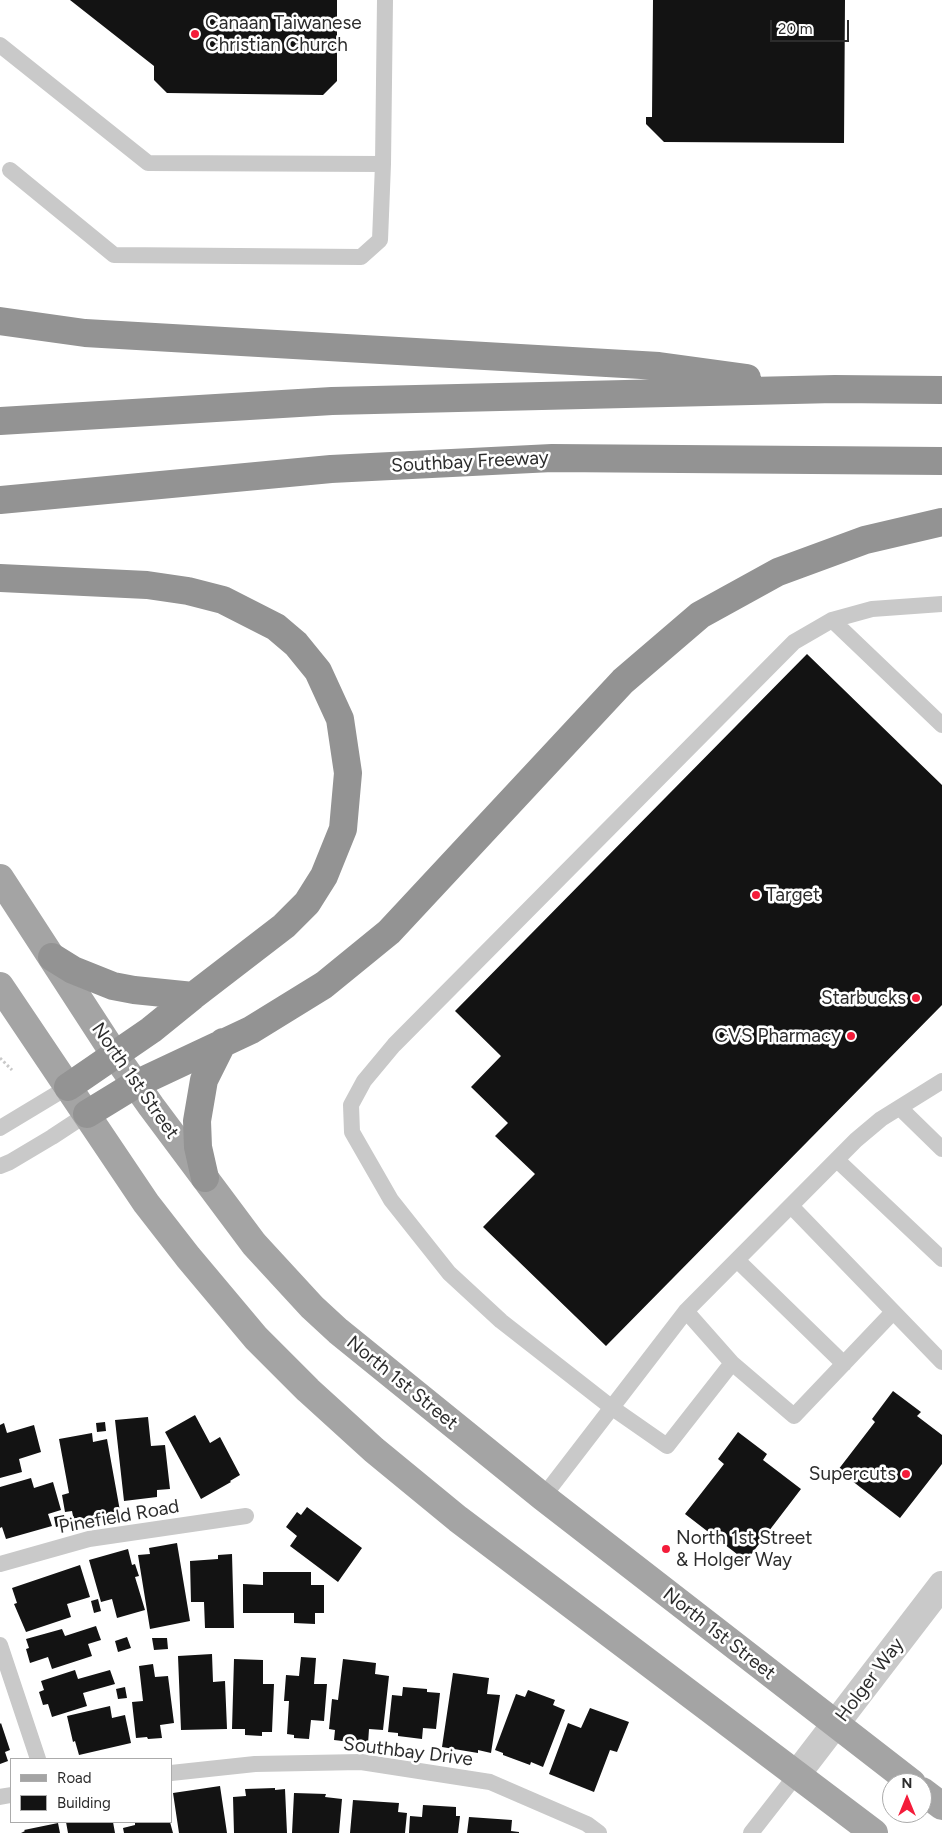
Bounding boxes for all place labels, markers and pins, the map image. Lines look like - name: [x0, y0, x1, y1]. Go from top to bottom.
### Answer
- place label: Canaan Taiwanese Christian Church: [205, 12, 362, 56]
- marker: Canaan Taiwanese Christian Church: [189, 28, 201, 40]
- place label: Target: [766, 884, 820, 906]
- marker: Target: [750, 889, 762, 901]
- place label: Starbucks: [821, 987, 906, 1009]
- marker: Starbucks: [910, 992, 922, 1004]
- place label: CVS Pharmacy: [714, 1025, 841, 1047]
- marker: CVS Pharmacy: [845, 1030, 857, 1042]
- place label: Supercuts: [809, 1463, 896, 1485]
- marker: Supercuts: [900, 1468, 912, 1480]
- place label: North 1st Street & Holger Way: [676, 1527, 812, 1571]
- marker: North 1st Street & Holger Way: [660, 1543, 672, 1555]

